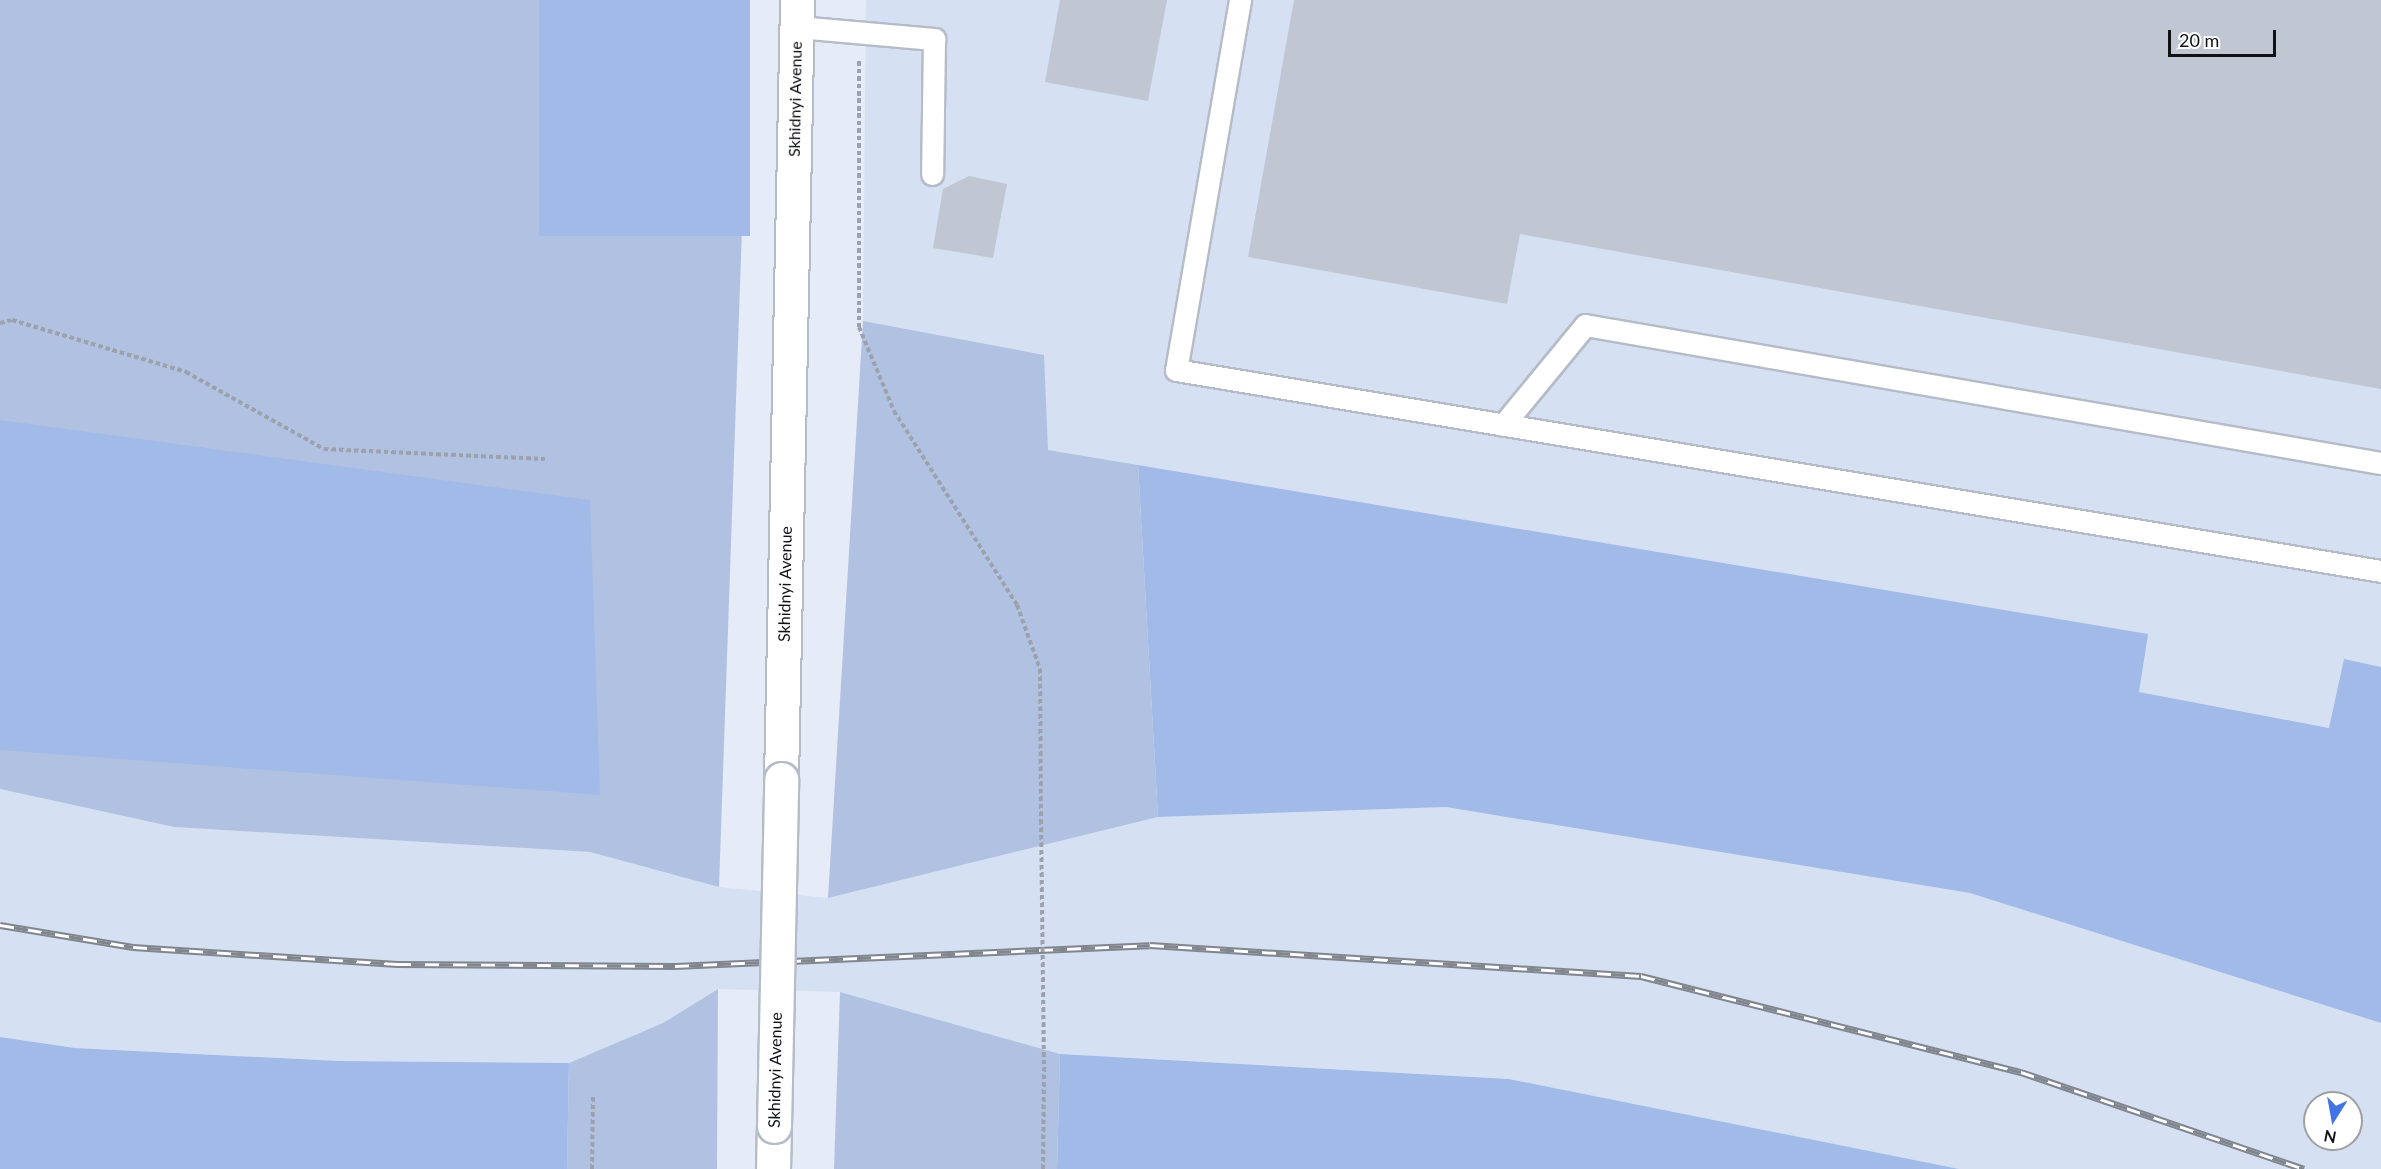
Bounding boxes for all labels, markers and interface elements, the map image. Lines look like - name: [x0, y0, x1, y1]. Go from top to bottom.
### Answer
- scale bar: [2171, 18, 2279, 56]
- text: 20 m: [2179, 29, 2219, 51]
- street label: Skhidnyi Avenue: [784, 41, 806, 157]
- street label: Skhidnyi Avenue: [774, 526, 796, 642]
- street label: Skhidnyi Avenue: [764, 1012, 786, 1128]
- north arrow: [2303, 1091, 2363, 1151]
- text: N: [2322, 1127, 2338, 1148]

